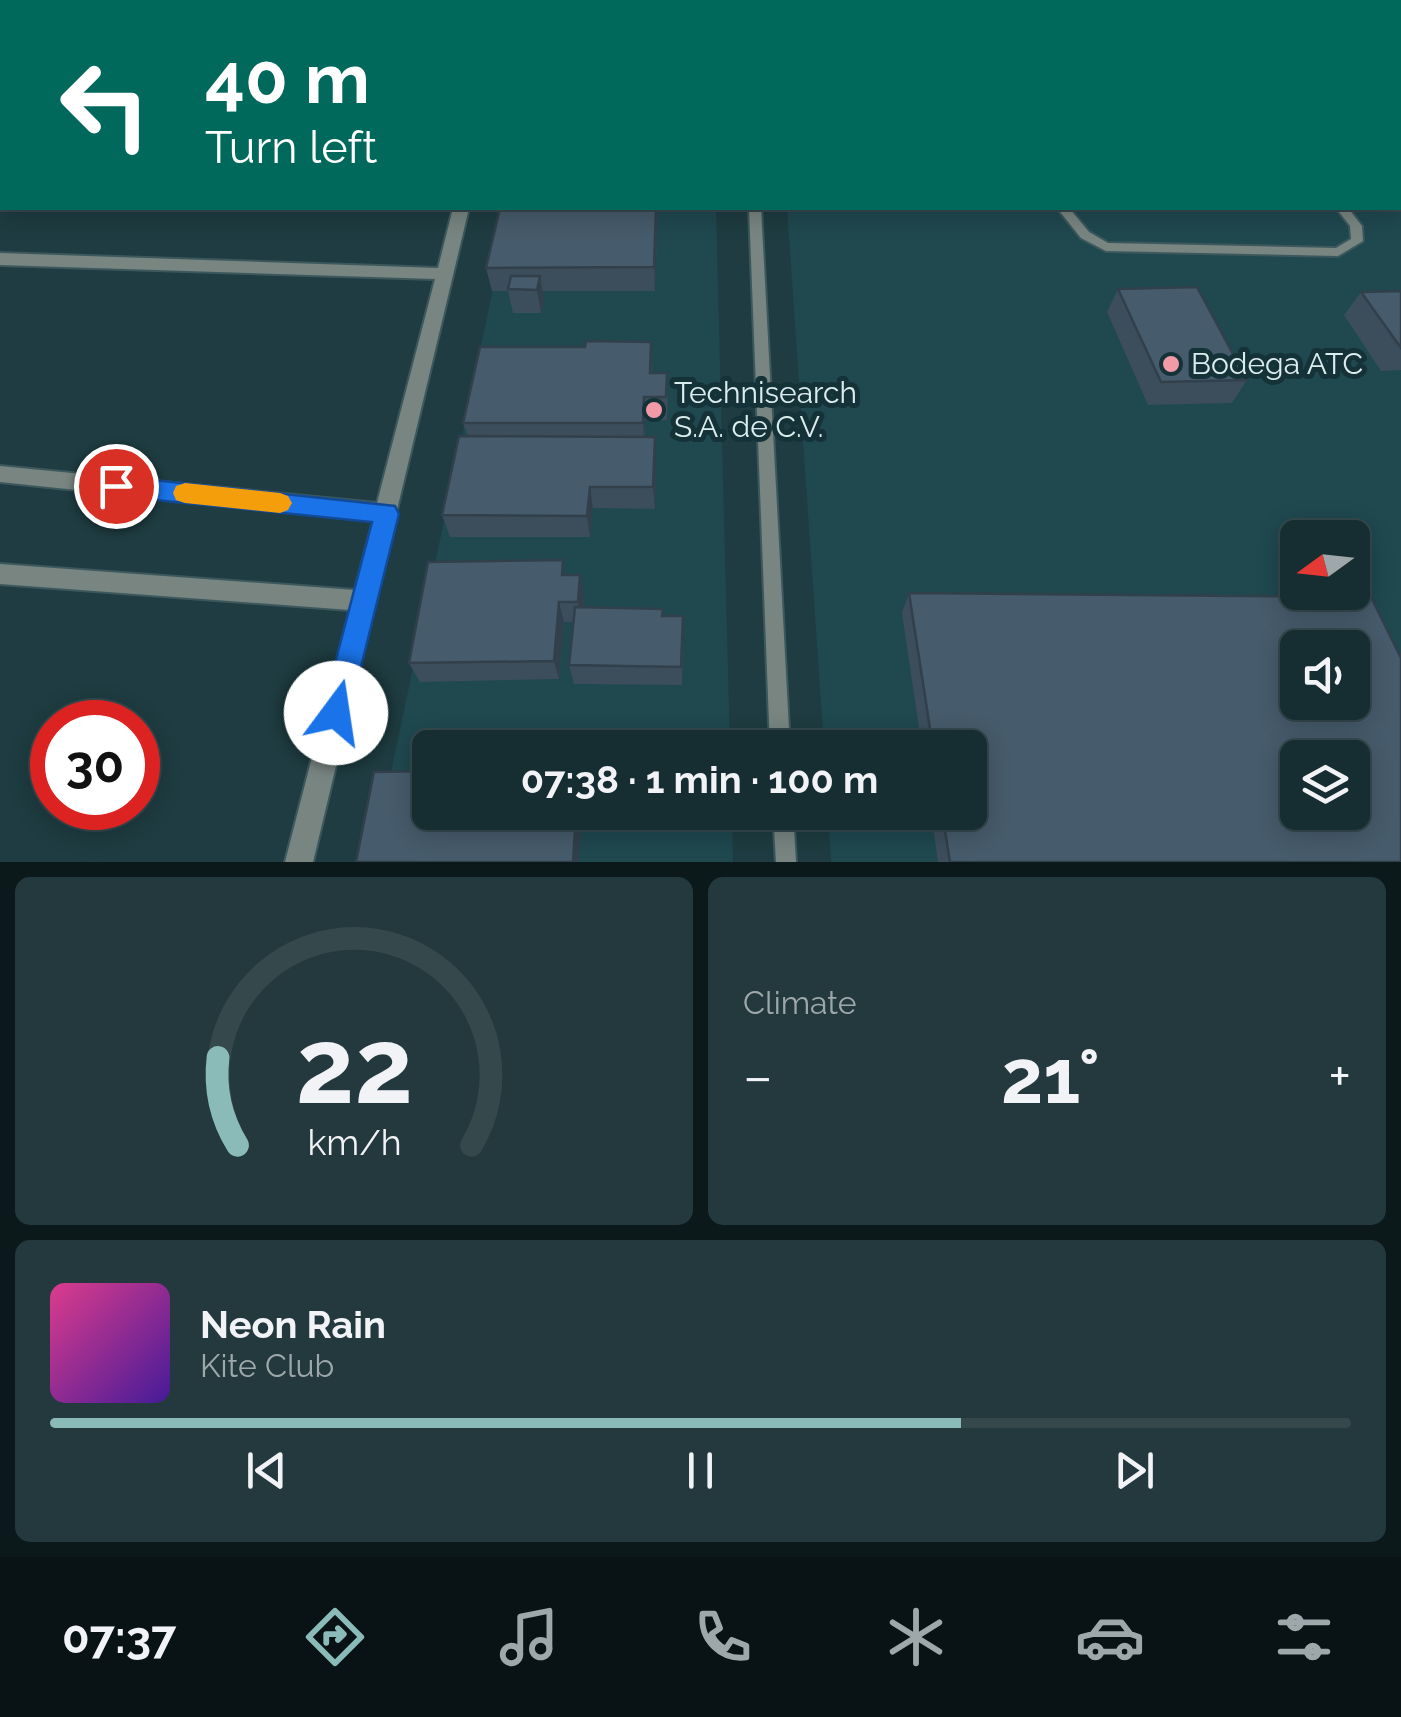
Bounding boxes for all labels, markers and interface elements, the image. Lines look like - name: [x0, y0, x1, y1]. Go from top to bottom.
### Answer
- text: 40 m: [205, 37, 370, 119]
- icon: left: [40, 40, 170, 170]
- text: Turn left: [205, 121, 377, 174]
- place label: Bodega ATC: [1191, 346, 1363, 381]
- marker: Bodega ATC: [1160, 353, 1182, 375]
- place label: Technisearch S.A. de C.V.: [674, 375, 857, 444]
- marker: Technisearch S.A. de C.V.: [643, 399, 665, 421]
- pin: [74, 444, 159, 529]
- icon: arrive: [89, 459, 144, 514]
- north arrow: [1280, 520, 1370, 610]
- map controls: [1280, 520, 1370, 830]
- button: sound: [1280, 630, 1370, 720]
- position arrow: [284, 661, 388, 765]
- speed limit sign: 30: [30, 700, 160, 830]
- button: layers: [1280, 740, 1370, 830]
- text: 07:38 · 1 min · 100 m: [521, 757, 878, 802]
- text: Climate: [743, 984, 857, 1021]
- text: 22: [295, 1005, 413, 1127]
- text: 21°: [1001, 1032, 1100, 1121]
- text: −: [743, 1044, 773, 1109]
- text: +: [1328, 1044, 1351, 1109]
- text: km/h: [307, 1121, 401, 1163]
- text: Neon Rain: [200, 1302, 386, 1347]
- text: Kite Club: [200, 1347, 334, 1384]
- icon: previous: [239, 1443, 294, 1498]
- icon: pause: [673, 1443, 728, 1498]
- icon: next: [1107, 1443, 1162, 1498]
- icon: directions: [300, 1602, 370, 1672]
- icon: music: [494, 1602, 564, 1672]
- icon: phone: [688, 1602, 758, 1672]
- icon: climate: [881, 1602, 951, 1672]
- icon: car: [1075, 1602, 1145, 1672]
- icon: filters: [1269, 1602, 1339, 1672]
- text: 07:37: [62, 1611, 176, 1664]

